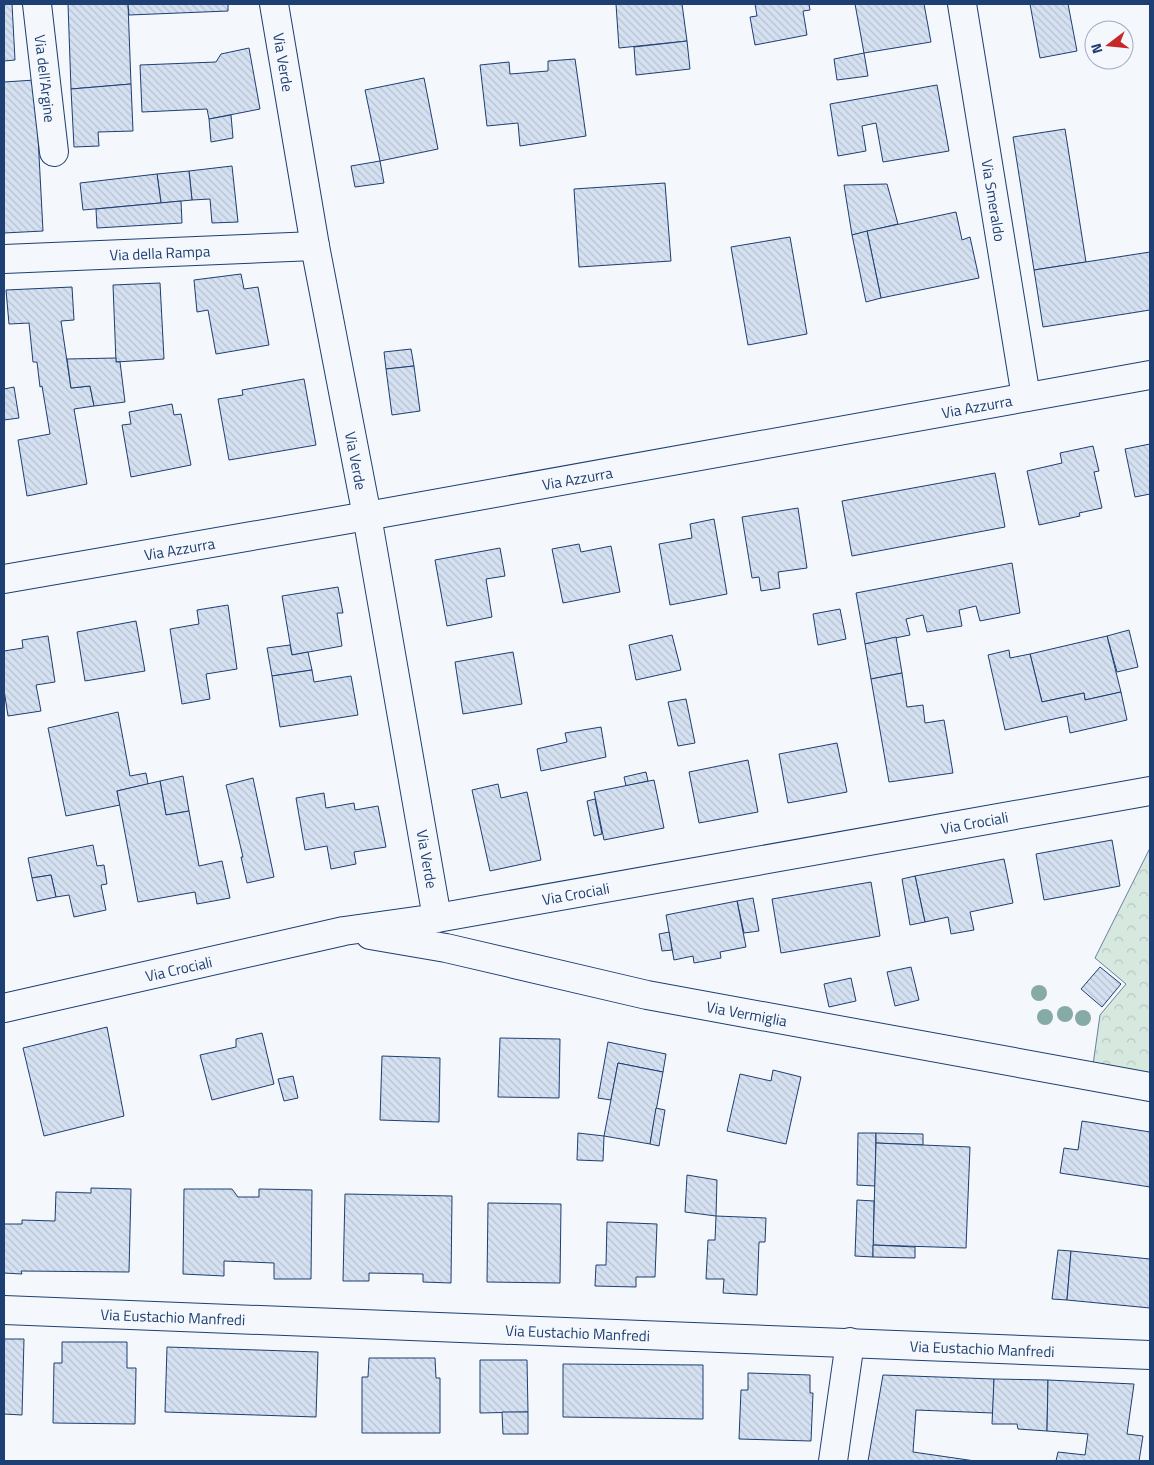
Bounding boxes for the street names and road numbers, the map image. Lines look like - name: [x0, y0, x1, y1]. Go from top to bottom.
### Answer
- street label: Via Verde: [268, 31, 300, 93]
- street label: Via dell'Argine: [29, 33, 62, 124]
- street label: Via Smeraldo: [976, 158, 1012, 243]
- street label: Via della Rampa: [109, 239, 211, 266]
- street label: Via Azzurra: [940, 388, 1014, 424]
- street label: Via Verde: [339, 429, 373, 492]
- street label: Via Azzurra: [540, 460, 615, 496]
- street label: Via Azzurra: [142, 531, 217, 566]
- street label: Via Crociali: [939, 805, 1010, 840]
- street label: Via Verde: [411, 828, 443, 890]
- street label: Via Crociali: [540, 876, 611, 911]
- street label: Via Crociali: [143, 950, 214, 987]
- street label: Via Vermiglia: [705, 995, 790, 1032]
- street label: Via Eustachio Manfredi: [100, 1302, 246, 1331]
- street label: Via Eustachio Manfredi: [505, 1318, 650, 1347]
- street label: Via Eustachio Manfredi: [909, 1334, 1055, 1363]

